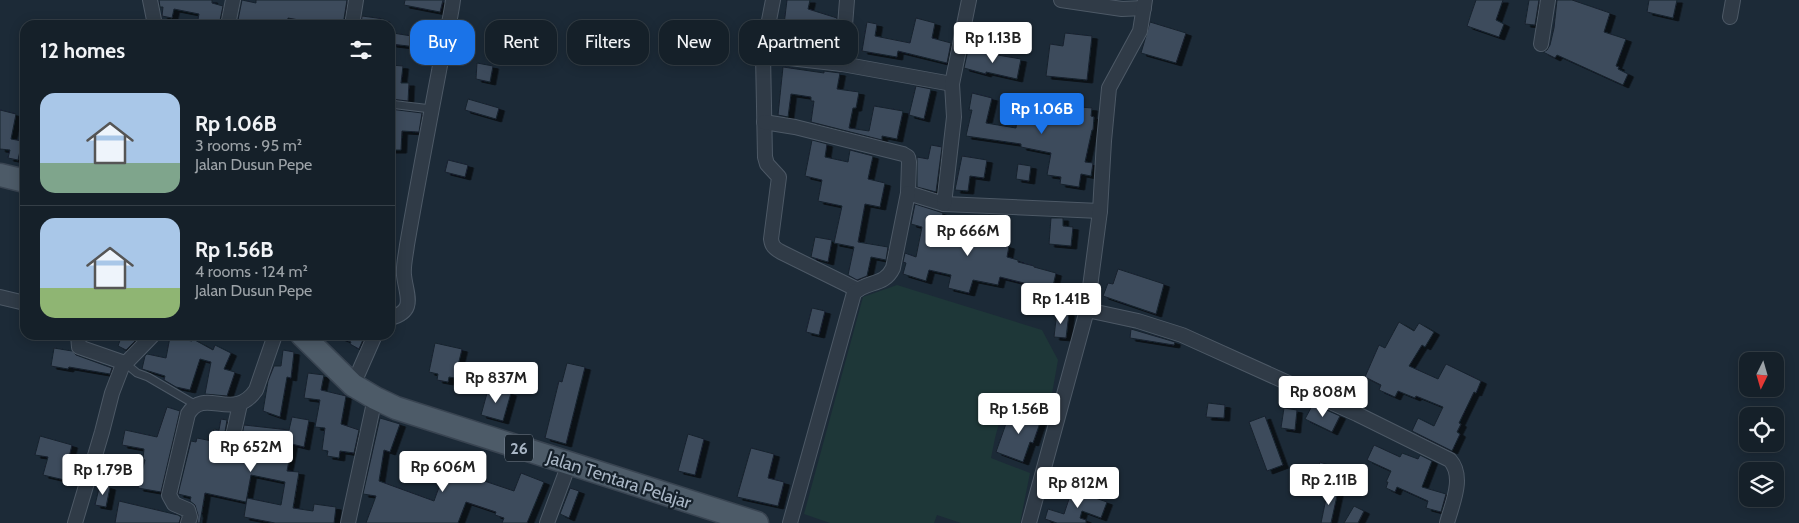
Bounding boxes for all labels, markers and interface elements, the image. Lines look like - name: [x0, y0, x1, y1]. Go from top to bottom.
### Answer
- chip: Buy: [410, 20, 475, 65]
- chip: Rent: [485, 20, 557, 65]
- chip: Filters: [567, 20, 649, 65]
- chip: New: [659, 20, 729, 65]
- chip: Apartment: [739, 20, 858, 65]
- pin: Rp 1.13B: [941, 22, 1045, 64]
- text: Rp 1.13B: [965, 28, 1021, 47]
- icon: filters: [347, 36, 375, 64]
- text: 12 homes: [40, 38, 125, 63]
- pin: Rp 1.06B: [990, 92, 1094, 135]
- text: Rp 1.06B: [1011, 99, 1073, 118]
- text: Rp 1.06B: [195, 111, 277, 136]
- icon: home: [80, 113, 140, 173]
- text: 3 rooms · 95 m²: [195, 136, 302, 155]
- text: Jalan Dusun Pepe: [195, 155, 312, 174]
- pin: Rp 666M: [922, 214, 1014, 257]
- text: Rp 666M: [937, 221, 999, 240]
- text: Rp 1.56B: [195, 237, 273, 262]
- icon: home: [80, 238, 140, 298]
- text: 4 rooms · 124 m²: [195, 262, 308, 281]
- text: Jalan Dusun Pepe: [195, 281, 312, 300]
- pin: Rp 1.41B: [1009, 282, 1113, 325]
- text: Rp 1.41B: [1032, 289, 1090, 308]
- north arrow: [1739, 352, 1784, 398]
- map controls: [1739, 352, 1784, 507]
- pin: Rp 837M: [450, 362, 542, 404]
- text: Rp 837M: [465, 368, 527, 387]
- pin: Rp 808M: [1277, 376, 1369, 418]
- text: Rp 808M: [1290, 382, 1356, 401]
- pin: Rp 1.56B: [967, 392, 1071, 435]
- text: Rp 1.56B: [989, 399, 1049, 418]
- button: locate: [1739, 407, 1784, 452]
- pin: Rp 652M: [205, 430, 297, 473]
- road number: 26: [505, 434, 533, 462]
- text: Rp 652M: [220, 437, 282, 456]
- street label: Jalan Tentara Pelajar: [543, 446, 694, 514]
- pin: Rp 606M: [397, 450, 489, 493]
- pin: Rp 1.79B: [51, 454, 155, 496]
- text: Rp 606M: [410, 457, 476, 476]
- text: Rp 1.79B: [73, 460, 133, 479]
- button: layers: [1739, 462, 1784, 507]
- pin: Rp 2.11B: [1277, 464, 1381, 506]
- pin: Rp 812M: [1032, 466, 1124, 509]
- text: Rp 2.11B: [1301, 470, 1357, 489]
- text: Rp 812M: [1048, 473, 1108, 492]

